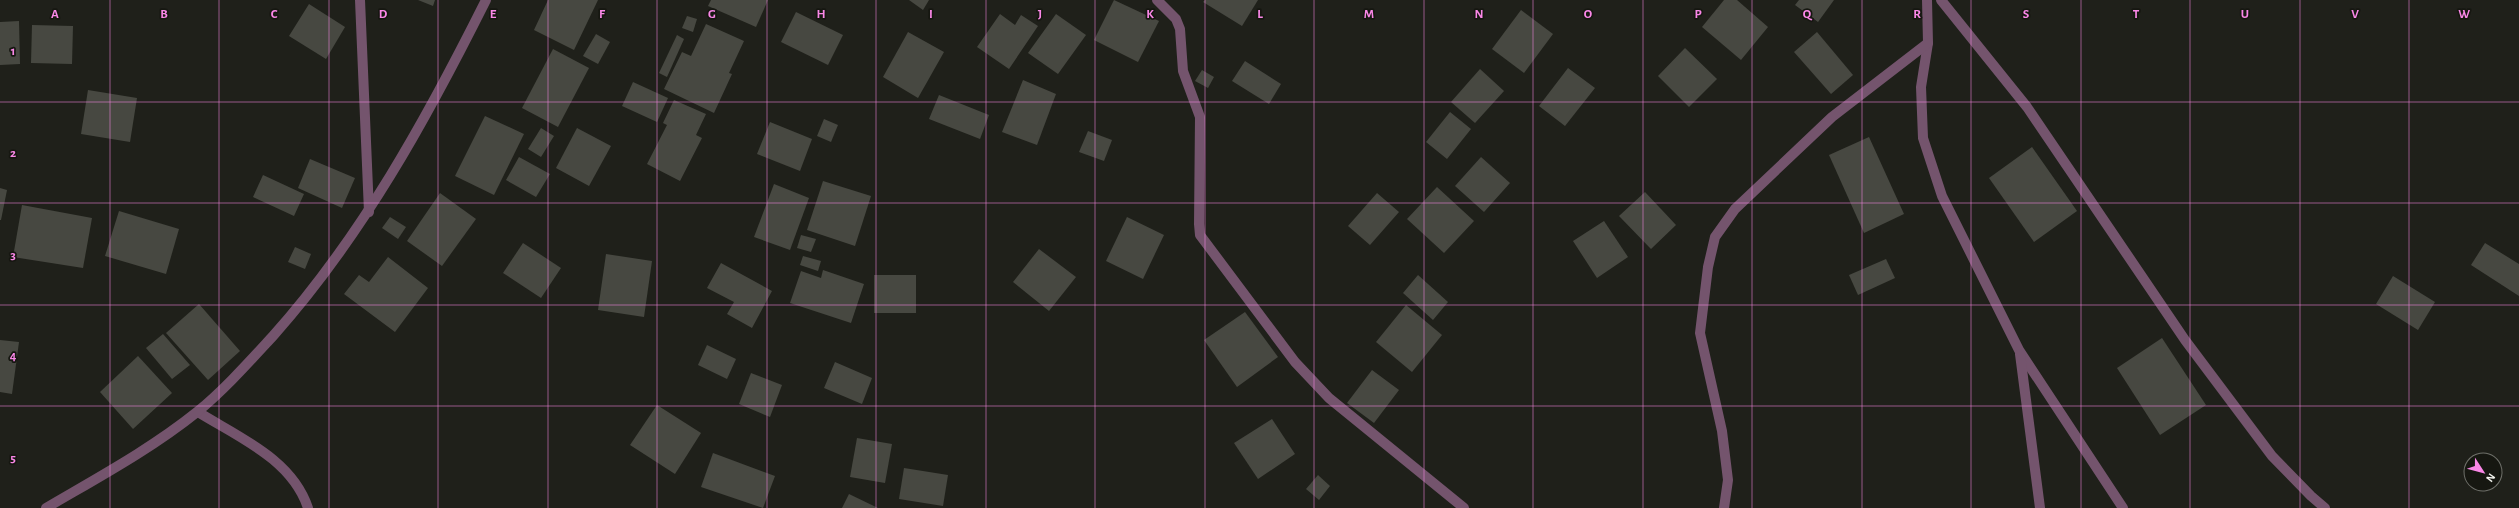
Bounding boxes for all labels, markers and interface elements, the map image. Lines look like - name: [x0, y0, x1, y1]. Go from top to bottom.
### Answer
- text: A: [51, 8, 59, 21]
- text: B: [160, 8, 168, 21]
- text: C: [271, 8, 278, 21]
- text: D: [379, 8, 388, 21]
- text: E: [490, 8, 497, 21]
- text: F: [599, 8, 606, 21]
- text: G: [708, 8, 716, 21]
- text: H: [816, 8, 826, 21]
- text: I: [929, 8, 933, 21]
- text: J: [1038, 8, 1042, 21]
- text: K: [1146, 8, 1154, 21]
- text: L: [1257, 8, 1263, 21]
- text: M: [1364, 8, 1374, 21]
- text: N: [1474, 8, 1484, 21]
- text: O: [1584, 8, 1593, 21]
- text: P: [1694, 8, 1702, 21]
- text: Q: [1803, 8, 1813, 21]
- text: R: [1913, 8, 1921, 21]
- text: S: [2023, 8, 2030, 21]
- text: T: [2133, 8, 2140, 21]
- text: U: [2241, 8, 2249, 21]
- text: V: [2351, 8, 2359, 21]
- text: W: [2458, 8, 2470, 21]
- text: 1: [11, 45, 15, 58]
- text: 2: [10, 147, 16, 160]
- text: 3: [10, 249, 16, 262]
- text: 4: [10, 350, 17, 363]
- text: 5: [10, 452, 16, 465]
- north arrow: [2463, 452, 2503, 492]
- text: N: [2484, 471, 2497, 484]

